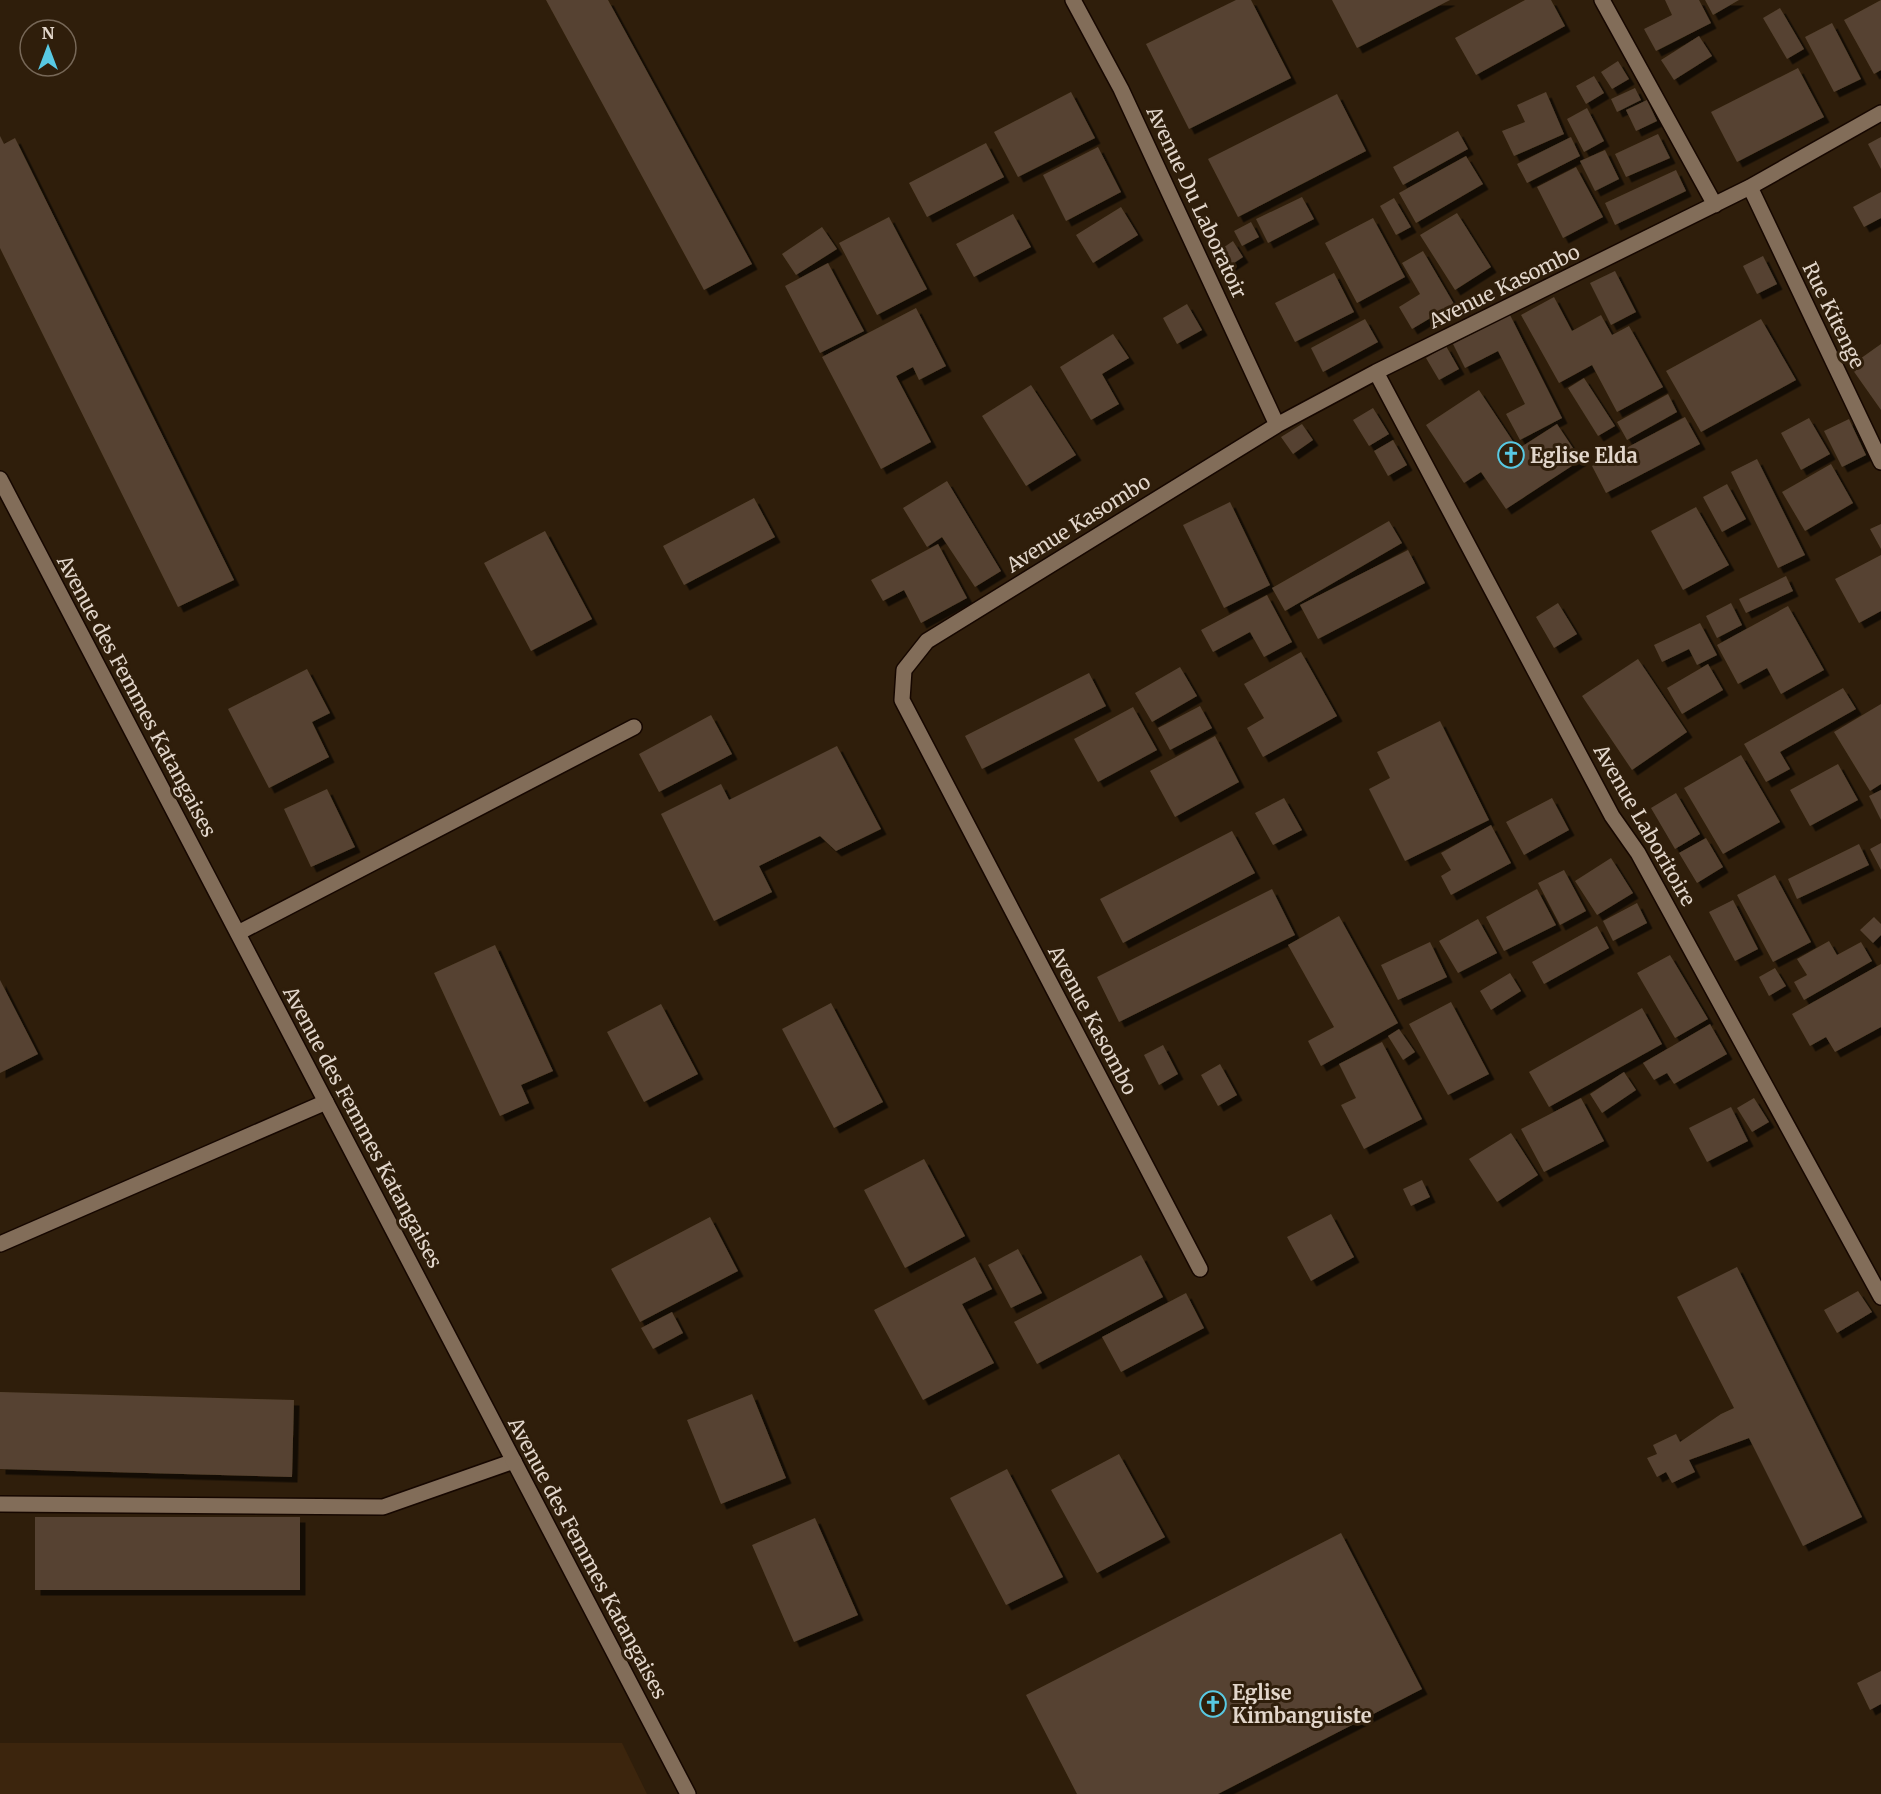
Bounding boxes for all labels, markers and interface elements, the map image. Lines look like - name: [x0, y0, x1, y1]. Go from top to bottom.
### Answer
- north arrow: [18, 18, 78, 78]
- text: N: [42, 23, 55, 43]
- street label: Avenue Du Laboratoir: [1141, 101, 1252, 302]
- street label: Avenue Kasombo: [1423, 238, 1584, 334]
- street label: Rue Kitenge: [1798, 258, 1870, 372]
- church icon: Eglise Elda: [1496, 440, 1526, 470]
- place label: Eglise Elda: [1530, 443, 1638, 468]
- street label: Avenue Kasombo: [1000, 468, 1155, 578]
- street label: Avenue des Femmes Katangaises: [52, 550, 222, 841]
- street label: Avenue Laboritoire: [1588, 739, 1701, 910]
- street label: Avenue Kasombo: [1043, 940, 1143, 1099]
- street label: Avenue des Femmes Katangaises: [278, 981, 448, 1272]
- street label: Avenue des Femmes Katangaises: [503, 1412, 673, 1703]
- place label: Eglise Kimbanguiste: [1232, 1680, 1372, 1728]
- church icon: Eglise Kimbanguiste: [1198, 1689, 1228, 1719]

